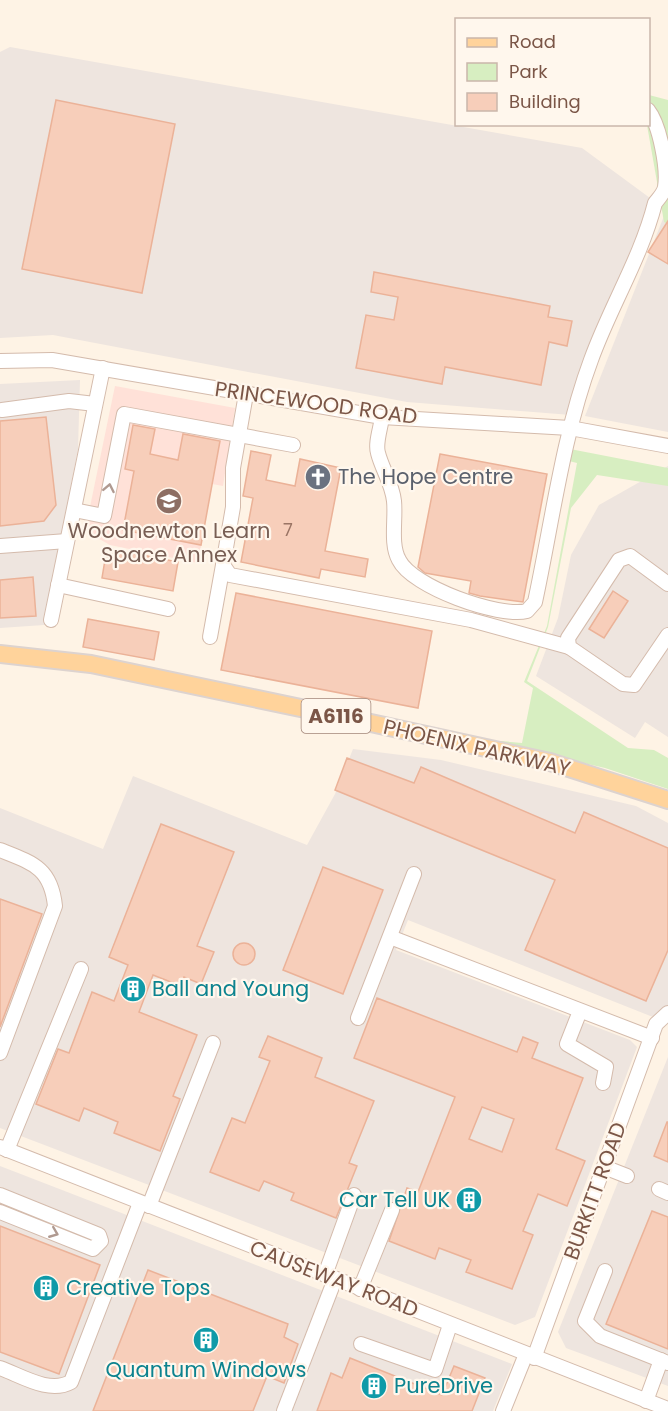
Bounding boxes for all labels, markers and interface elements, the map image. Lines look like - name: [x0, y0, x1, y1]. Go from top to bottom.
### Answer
- legend: [455, 18, 650, 126]
- text: Road: [509, 29, 556, 54]
- text: Park: [509, 59, 548, 84]
- text: Building: [509, 89, 581, 114]
- street label: PRINCEWOOD ROAD: [213, 374, 419, 431]
- church icon: The Hope Centre: [303, 462, 333, 492]
- place label: The Hope Centre: [338, 462, 513, 491]
- one-way arrow: [102, 484, 115, 494]
- school or university icon: Woodnewton Learn Space Annex: [154, 486, 184, 516]
- place label: Woodnewton Learn Space Annex: [68, 516, 270, 569]
- house number: 7: [283, 517, 293, 542]
- road number: A6116: [302, 699, 370, 733]
- street label: PHOENIX PARKWAY: [381, 712, 573, 783]
- building icon: Ball and Young: [118, 974, 148, 1004]
- place label: Ball and Young: [152, 974, 309, 1003]
- street label: BURKITT ROAD: [556, 1118, 633, 1264]
- place label: Car Tell UK: [339, 1185, 450, 1214]
- building icon: Car Tell UK: [454, 1185, 484, 1215]
- one-way arrow: [48, 1226, 59, 1238]
- street label: CAUSEWAY ROAD: [246, 1233, 423, 1324]
- building icon: Creative Tops: [31, 1273, 61, 1303]
- place label: Creative Tops: [66, 1273, 210, 1302]
- building icon: Quantum Windows: [191, 1325, 221, 1355]
- place label: Quantum Windows: [106, 1355, 306, 1384]
- building icon: PureDrive: [359, 1371, 389, 1401]
- place label: PureDrive: [394, 1371, 493, 1400]

